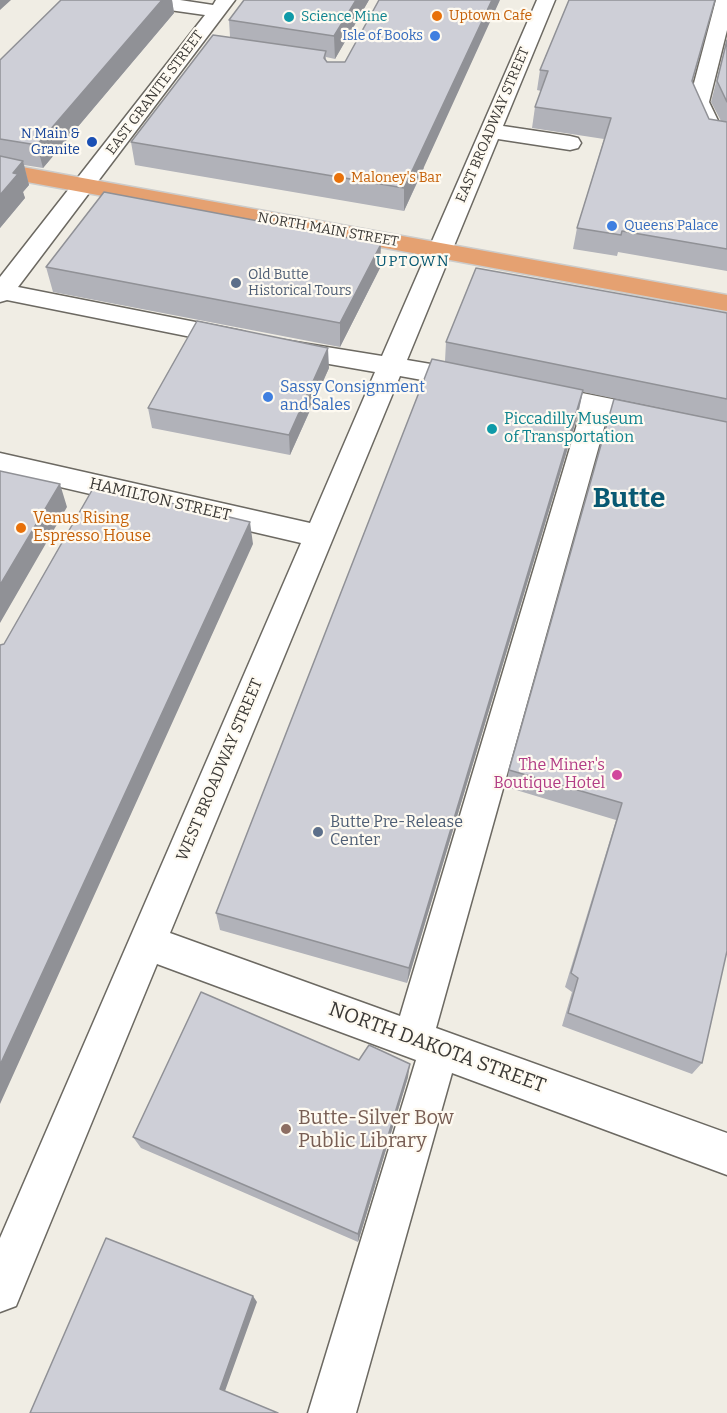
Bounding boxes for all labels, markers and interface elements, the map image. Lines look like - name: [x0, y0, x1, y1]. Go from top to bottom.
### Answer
- place label: Uptown Cafe: [449, 8, 532, 24]
- place label: Science Mine: [301, 9, 387, 25]
- marker: Uptown Cafe: [430, 9, 444, 23]
- marker: Science Mine: [282, 10, 296, 24]
- street label: EAST GRANITE STREET: [103, 28, 207, 158]
- place label: Isle of Books: [342, 28, 423, 44]
- marker: Isle of Books: [428, 29, 442, 43]
- street label: EAST BROADWAY STREET: [453, 45, 533, 205]
- place label: N Main & Granite: [21, 126, 80, 158]
- marker: N Main & Granite: [85, 135, 99, 149]
- place label: Maloney's Bar: [351, 170, 441, 186]
- marker: Maloney's Bar: [332, 171, 346, 185]
- street label: NORTH MAIN STREET: [256, 209, 400, 251]
- place label: Queens Palace: [624, 218, 719, 234]
- marker: Queens Palace: [605, 219, 619, 233]
- district label: UPTOWN: [376, 253, 450, 271]
- place label: Old Butte Historical Tours: [248, 267, 351, 300]
- marker: Old Butte Historical Tours: [229, 276, 243, 290]
- place label: Sassy Consignment and Sales: [280, 378, 425, 416]
- marker: Sassy Consignment and Sales: [261, 390, 275, 404]
- place label: Piccadilly Museum of Transportation: [504, 410, 643, 448]
- marker: Piccadilly Museum of Transportation: [485, 422, 499, 436]
- street label: HAMILTON STREET: [87, 474, 233, 526]
- district label: Butte: [593, 482, 665, 516]
- place label: Venus Rising Espresso House: [33, 509, 151, 547]
- marker: Venus Rising Espresso House: [14, 521, 28, 535]
- street label: WEST BROADWAY STREET: [173, 676, 267, 864]
- place label: The Miner's Boutique Hotel: [493, 756, 605, 794]
- marker: The Miner's Boutique Hotel: [610, 768, 624, 782]
- place label: Butte Pre-Release Center: [330, 813, 463, 851]
- marker: Butte Pre-Release Center: [311, 825, 325, 839]
- street label: NORTH DAKOTA STREET: [325, 998, 549, 1098]
- place label: Butte-Silver Bow Public Library: [298, 1106, 454, 1153]
- marker: Butte-Silver Bow Public Library: [279, 1122, 293, 1136]

